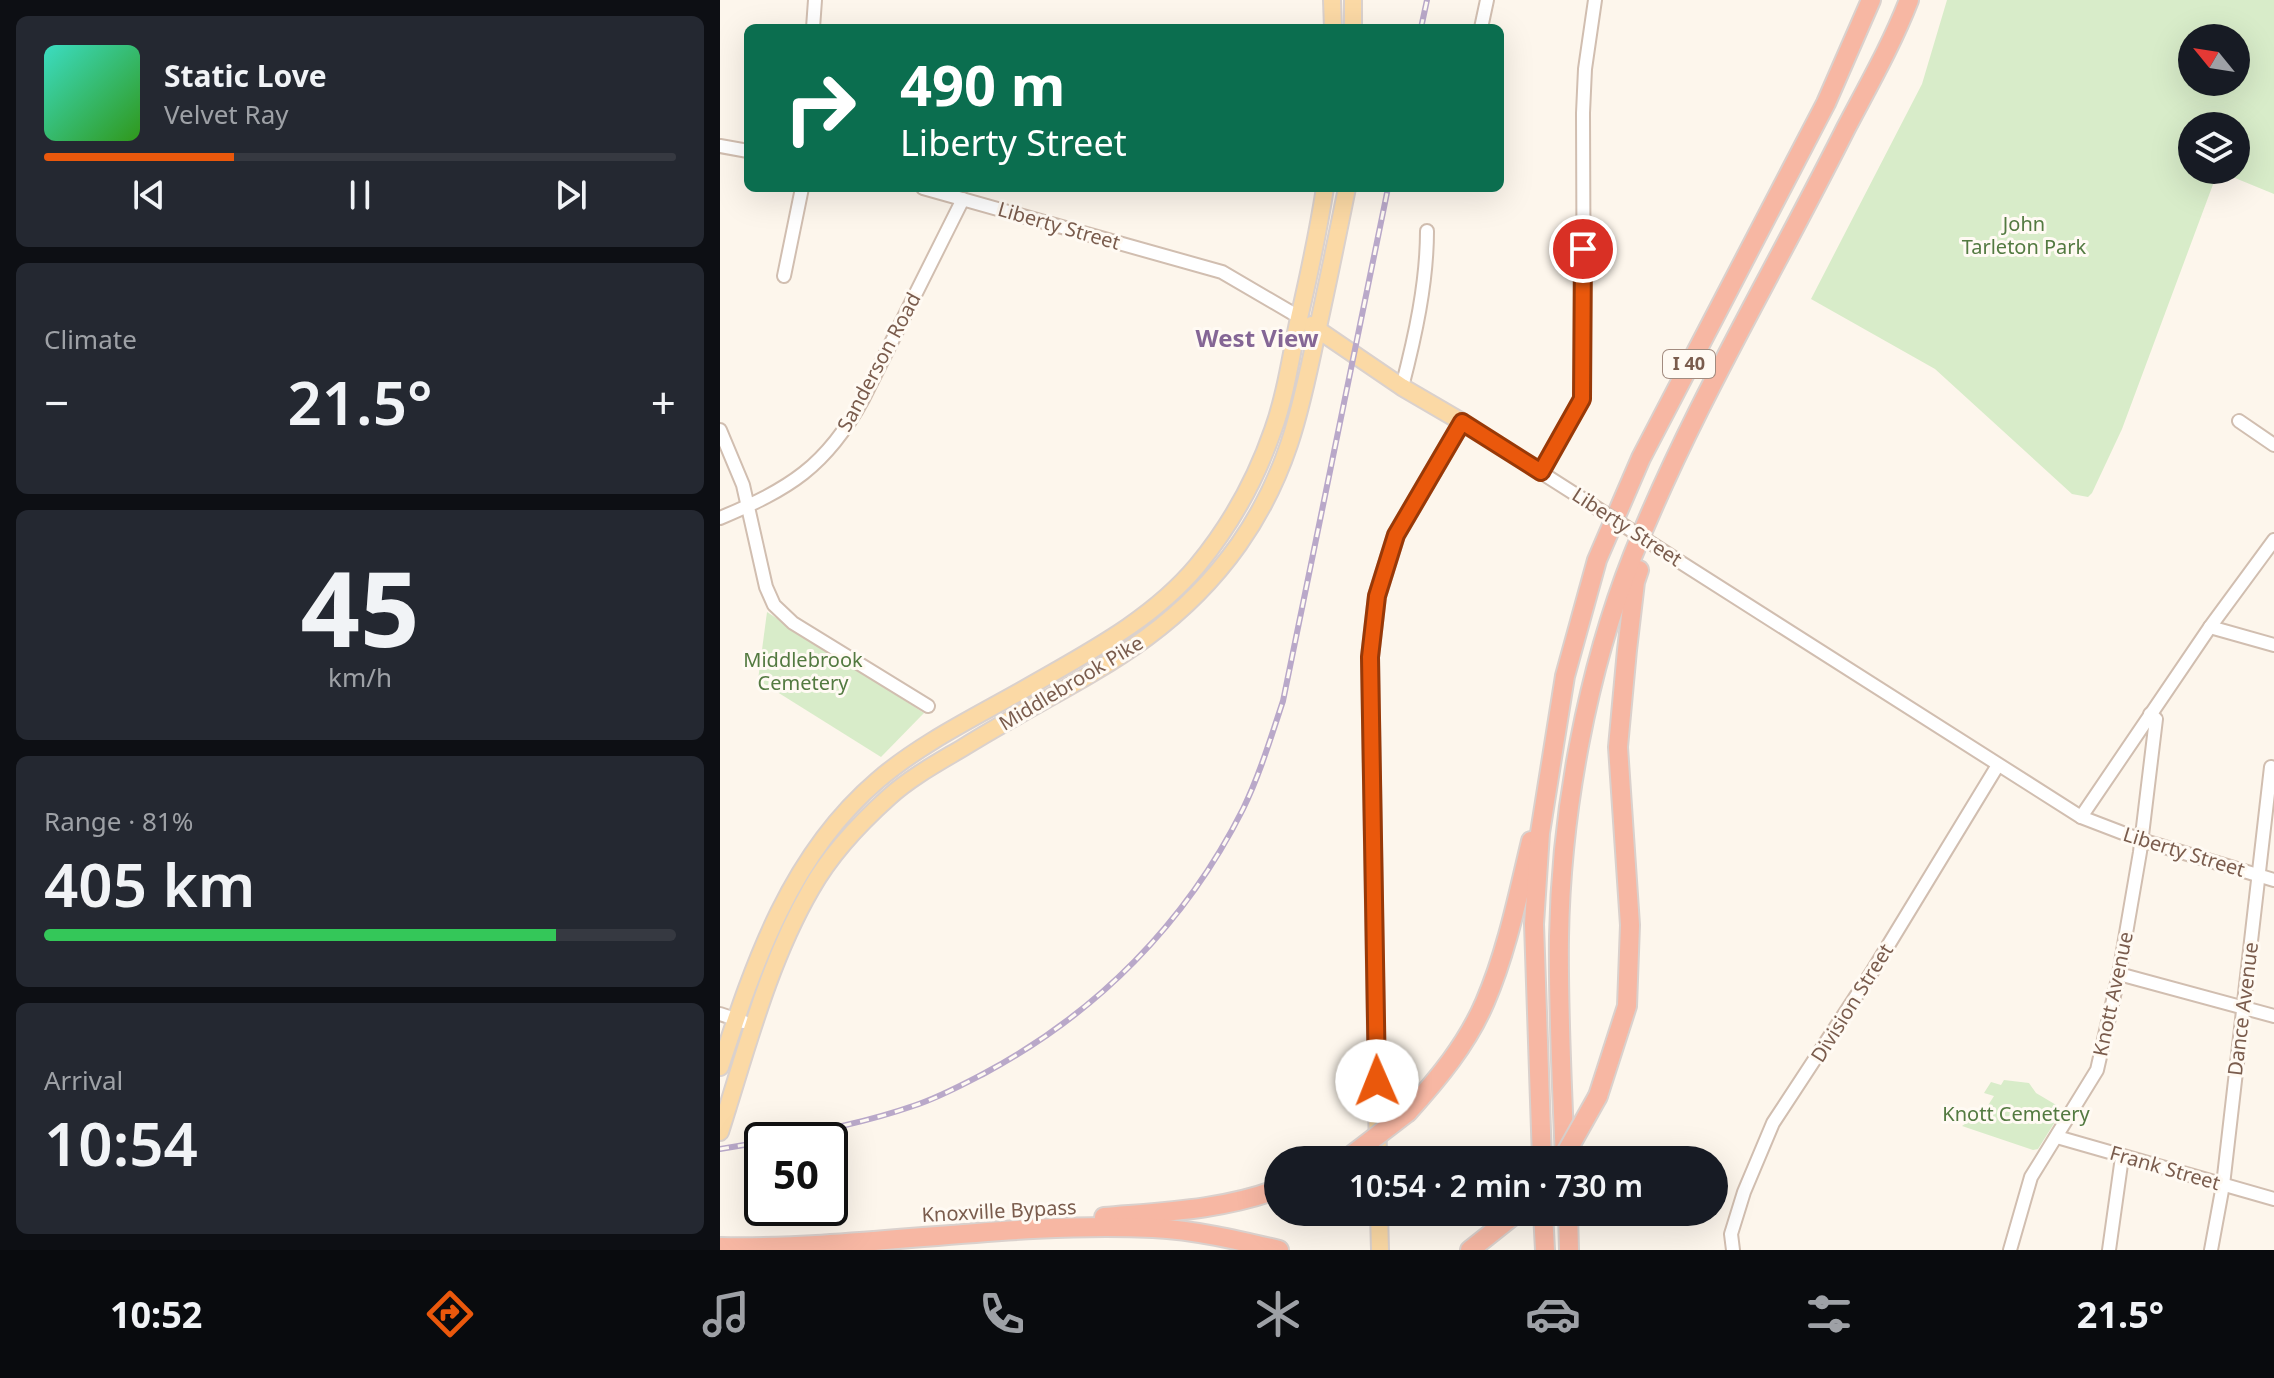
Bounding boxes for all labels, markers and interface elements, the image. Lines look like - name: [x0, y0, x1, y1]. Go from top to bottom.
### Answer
- north arrow: [2178, 24, 2250, 96]
- map controls: [2178, 24, 2250, 184]
- text: 490 m: [900, 46, 1065, 122]
- text: Static Love: [164, 55, 327, 96]
- icon: right: [768, 56, 872, 160]
- text: Velvet Ray: [164, 96, 289, 132]
- button: layers: [2178, 112, 2250, 184]
- text: Liberty Street: [900, 118, 1127, 167]
- icon: previous: [127, 173, 171, 217]
- icon: pause: [338, 173, 382, 217]
- icon: next: [549, 173, 593, 217]
- street label: Liberty Street: [995, 195, 1123, 256]
- park label: John Tarleton Park: [1962, 210, 2087, 260]
- pin: [1549, 215, 1617, 283]
- icon: arrive: [1561, 227, 1605, 271]
- street label: Sanderson Road: [831, 288, 927, 436]
- text: Climate: [44, 321, 137, 357]
- district label: West View: [1196, 321, 1319, 354]
- road number: I 40: [1663, 350, 1715, 378]
- text: 21.5°: [287, 361, 433, 443]
- text: −: [44, 372, 69, 432]
- text: +: [651, 372, 676, 432]
- street label: Liberty Street: [1567, 481, 1687, 572]
- text: 45: [301, 536, 419, 677]
- street label: Middlebrook Pike: [994, 629, 1148, 736]
- park label: Middlebrook Cemetery: [743, 646, 863, 696]
- text: km/h: [328, 659, 392, 695]
- text: Range · 81%: [44, 803, 193, 839]
- street label: Liberty Street: [2120, 820, 2248, 883]
- text: 405 km: [44, 843, 255, 925]
- street label: Knott Avenue: [2086, 929, 2139, 1059]
- street label: Division Street: [1804, 938, 1899, 1067]
- street label: Dance Avenue: [2221, 941, 2264, 1077]
- position arrow: [1335, 1039, 1419, 1123]
- text: Arrival: [44, 1062, 123, 1098]
- park label: Knott Cemetery: [1942, 1100, 2090, 1127]
- text: 10:54: [44, 1102, 198, 1184]
- speed limit sign: 50: [744, 1122, 848, 1226]
- street label: Frank Street: [2107, 1139, 2223, 1196]
- text: 10:54 · 2 min · 730 m: [1349, 1165, 1643, 1206]
- street label: Knoxville Bypass: [921, 1193, 1077, 1228]
- icon: directions: [422, 1286, 478, 1342]
- icon: music: [698, 1286, 754, 1342]
- icon: phone: [974, 1286, 1030, 1342]
- icon: climate: [1250, 1286, 1306, 1342]
- icon: car: [1525, 1286, 1581, 1342]
- icon: filters: [1801, 1286, 1857, 1342]
- text: 10:52: [110, 1290, 202, 1339]
- text: 21.5°: [2077, 1290, 2164, 1339]

